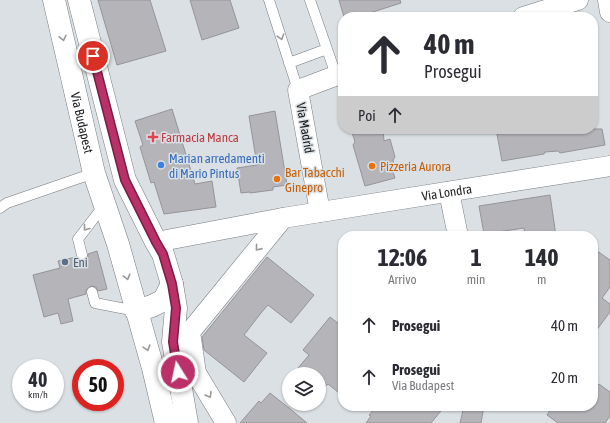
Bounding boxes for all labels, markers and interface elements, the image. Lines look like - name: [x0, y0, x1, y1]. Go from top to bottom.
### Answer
- icon: ahead: [358, 28, 410, 80]
- text: 40 m: [424, 28, 474, 60]
- one-way arrow: [276, 33, 285, 40]
- one-way arrow: [58, 35, 66, 41]
- pin: [76, 39, 110, 73]
- icon: arrive: [82, 45, 104, 67]
- text: Prosegui: [424, 61, 482, 82]
- street label: Via Budapest: [68, 91, 97, 155]
- street label: Via Madrid: [293, 102, 317, 154]
- icon: ahead: [384, 104, 406, 126]
- text: Poi: [358, 107, 376, 124]
- place label: Farmacia Manca: [161, 130, 239, 145]
- marker: Farmacia Manca: [148, 132, 158, 142]
- place label: Marian arredamenti di Mario Pintus: [169, 151, 265, 181]
- place label: Pizzeria Aurora: [380, 159, 451, 174]
- marker: Marian arredamenti di Mario Pintus: [156, 160, 166, 170]
- marker: Pizzeria Aurora: [367, 161, 377, 171]
- place label: Bar Tabacchi Ginepro: [285, 165, 345, 195]
- marker: Bar Tabacchi Ginepro: [272, 174, 282, 184]
- street label: Via Londra: [421, 181, 473, 203]
- one-way arrow: [84, 224, 91, 231]
- one-way arrow: [256, 244, 263, 251]
- text: 12:06: [377, 244, 427, 271]
- text: 1: [470, 244, 482, 271]
- text: 140: [525, 244, 559, 271]
- place label: Eni: [73, 255, 88, 270]
- marker: Eni: [60, 257, 70, 267]
- text: Arrivo: [388, 272, 417, 287]
- text: min: [467, 272, 485, 287]
- text: m: [537, 272, 546, 287]
- one-way arrow: [122, 273, 131, 280]
- icon: ahead: [358, 314, 380, 336]
- text: Prosegui: [392, 317, 440, 334]
- text: 40 m: [551, 317, 578, 334]
- one-way arrow: [142, 345, 151, 352]
- position arrow: [157, 351, 199, 393]
- speed limit sign: 50: [72, 359, 124, 411]
- text: Prosegui: [392, 361, 440, 378]
- icon: ahead: [358, 366, 380, 388]
- map controls: [282, 367, 326, 411]
- button: layers: [282, 367, 326, 411]
- text: 40: [29, 368, 47, 391]
- text: 20 m: [551, 369, 578, 386]
- text: Via Budapest: [392, 378, 454, 393]
- text: km/h: [28, 389, 48, 400]
- one-way arrow: [204, 391, 212, 398]

